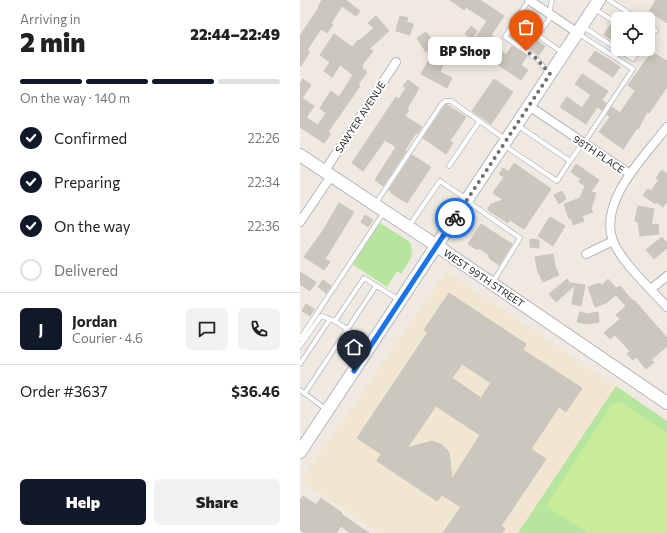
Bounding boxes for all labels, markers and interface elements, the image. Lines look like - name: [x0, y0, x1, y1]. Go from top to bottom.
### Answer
- pin: [509, 10, 543, 51]
- text: Arriving in: [20, 11, 80, 27]
- map controls: [611, 12, 655, 56]
- button: locate: [611, 12, 655, 56]
- icon: bag: [515, 16, 537, 38]
- text: 22:44–22:49: [190, 25, 280, 43]
- text: 2 min: [20, 26, 85, 57]
- callout: BP Shop: [428, 37, 502, 65]
- text: BP Shop: [440, 43, 490, 59]
- street label: SAWYER AVENUE: [332, 79, 388, 155]
- text: On the way · 140 m: [20, 90, 130, 106]
- icon: check: [20, 127, 42, 149]
- text: Confirmed: [54, 129, 127, 147]
- text: 22:26: [247, 130, 280, 146]
- street label: 98TH PLACE: [571, 133, 627, 176]
- icon: check: [20, 171, 42, 193]
- text: Preparing: [54, 173, 120, 191]
- text: 22:34: [247, 174, 280, 190]
- courier: [435, 198, 475, 238]
- icon: bike: [444, 207, 466, 229]
- icon: check: [20, 215, 42, 237]
- text: On the way: [54, 217, 131, 235]
- text: 22:36: [247, 218, 280, 234]
- street label: WEST 99TH STREET: [441, 246, 527, 310]
- text: Delivered: [54, 261, 118, 279]
- button: chat: [186, 308, 228, 350]
- button: phone: [238, 308, 280, 350]
- text: Jordan: [72, 312, 117, 330]
- text: J: [39, 320, 43, 338]
- text: Courier · 4.6: [72, 330, 143, 346]
- pin: [337, 330, 371, 371]
- icon: home: [343, 336, 365, 358]
- text: Order #3637: [20, 382, 108, 400]
- text: $36.46: [231, 382, 280, 400]
- button: Help: [20, 479, 146, 525]
- button: Share: [154, 479, 280, 525]

